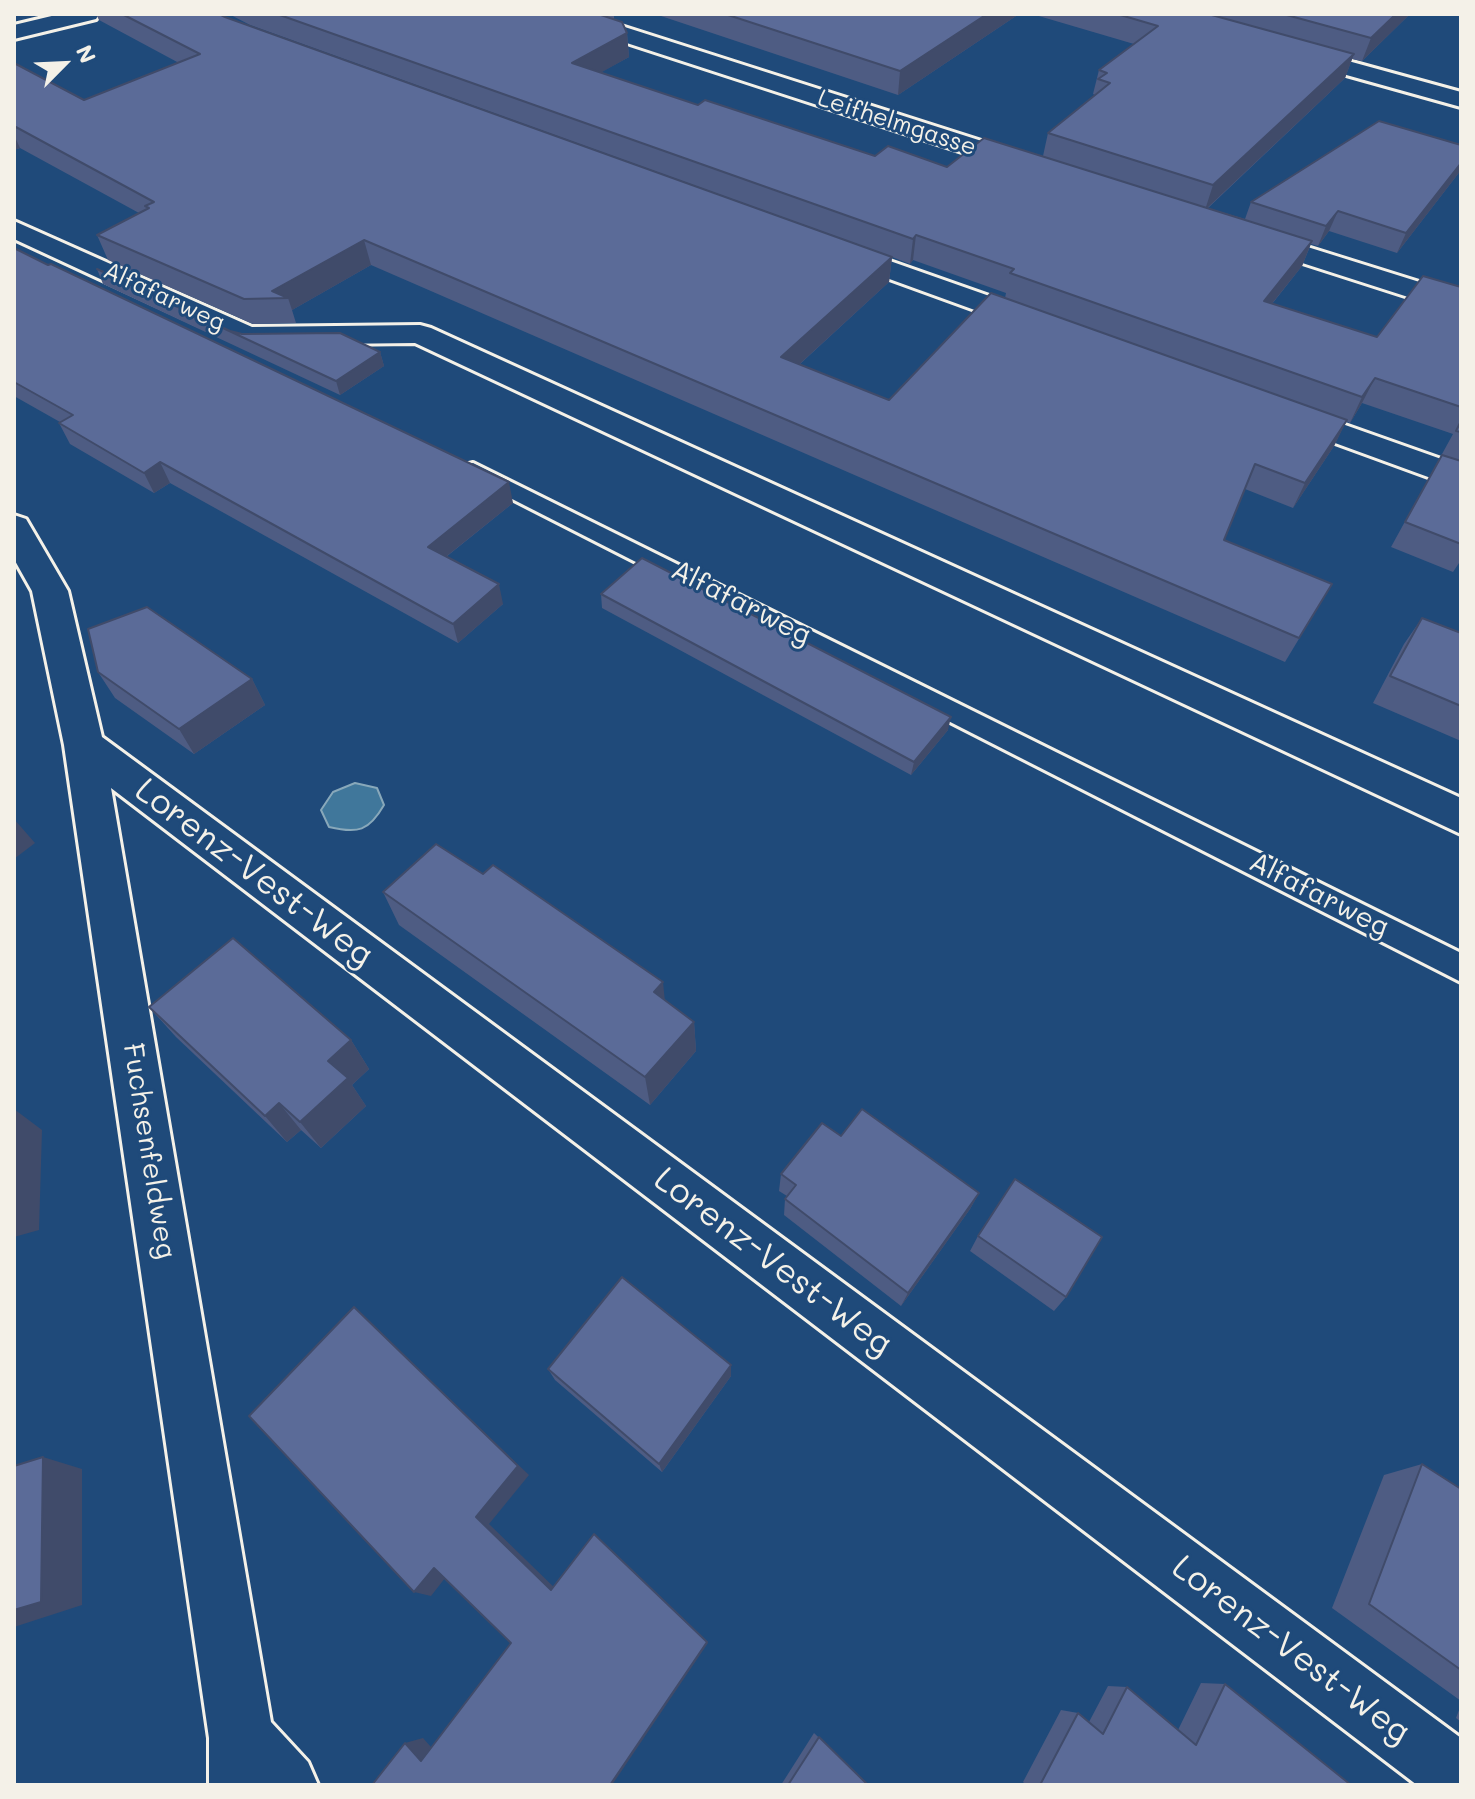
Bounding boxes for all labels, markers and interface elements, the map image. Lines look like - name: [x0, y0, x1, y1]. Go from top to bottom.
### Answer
- north arrow: [24, 24, 104, 104]
- text: N: [70, 41, 103, 68]
- street label: Leifhelmgasse: [814, 84, 980, 162]
- street label: Alfafarweg: [99, 256, 229, 338]
- street label: Alfafarweg: [665, 553, 817, 653]
- street label: Lorenz-Vest-Weg: [127, 770, 381, 976]
- street label: Alfafarweg: [1243, 845, 1395, 945]
- street label: Fuchsenfeldweg: [115, 1041, 183, 1261]
- street label: Lorenz-Vest-Weg: [646, 1159, 900, 1365]
- street label: Lorenz-Vest-Weg: [1164, 1547, 1418, 1753]

